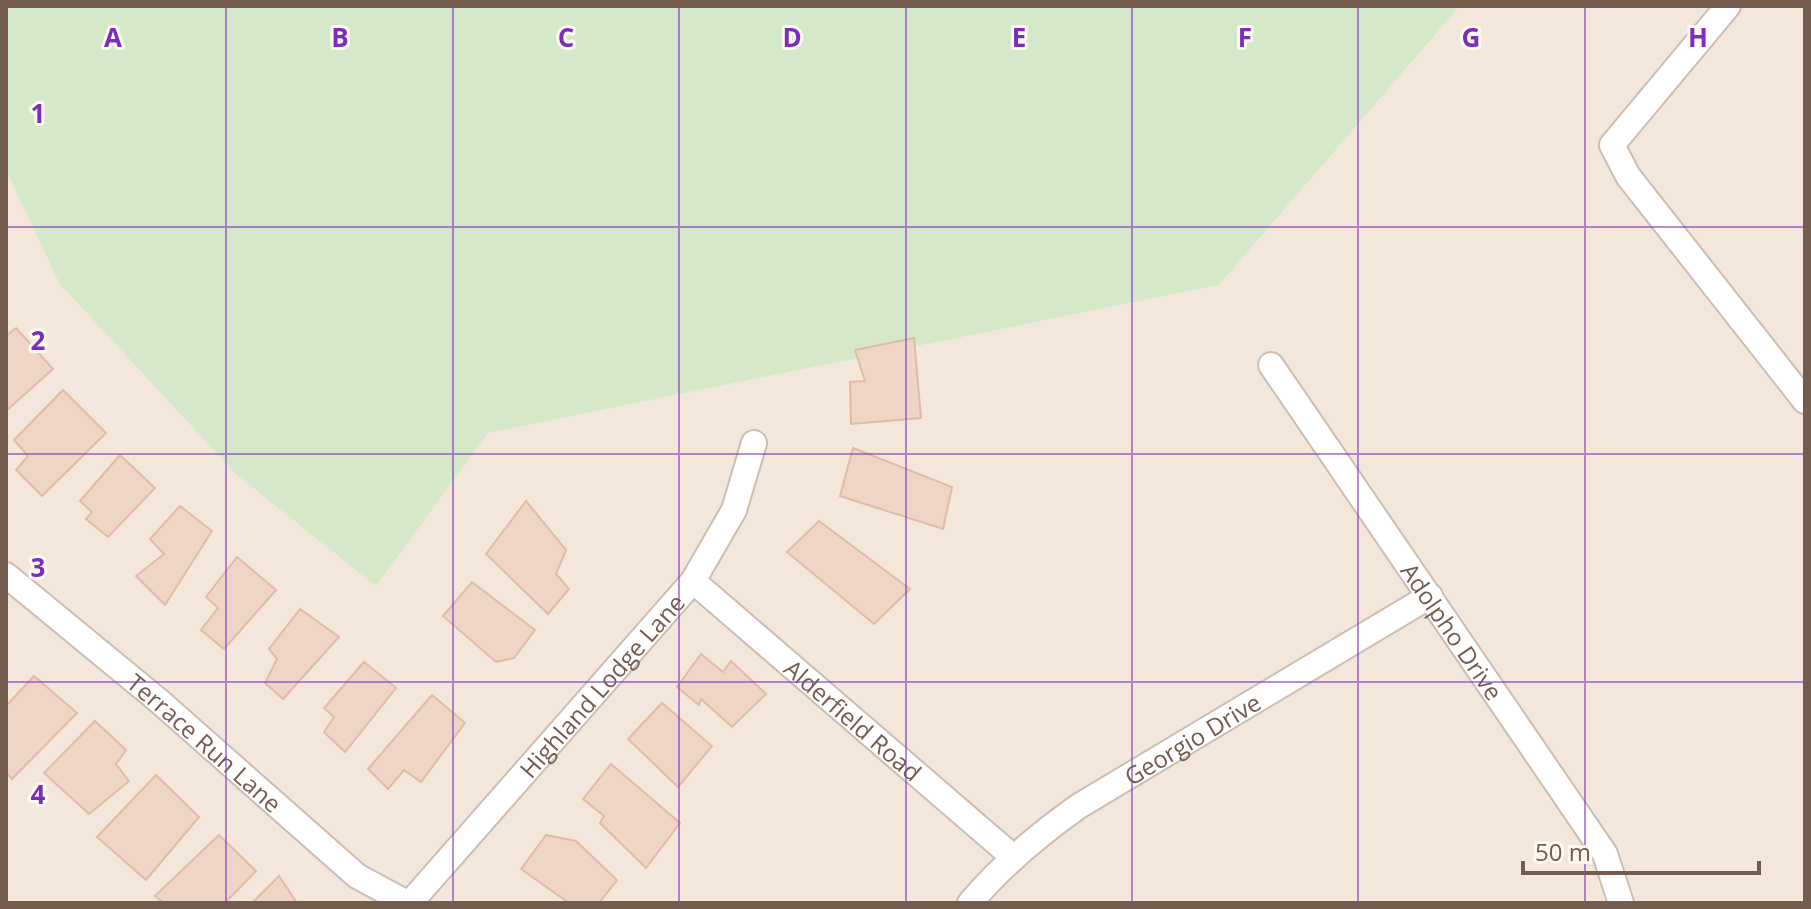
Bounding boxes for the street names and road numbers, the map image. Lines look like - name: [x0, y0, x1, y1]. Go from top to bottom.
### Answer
- street label: Adolpho Drive: [1394, 556, 1511, 706]
- street label: Highland Lodge Lane: [511, 586, 691, 784]
- street label: Alderfield Road: [778, 651, 929, 788]
- street label: Terrace Run Lane: [121, 665, 289, 819]
- street label: Georgio Drive: [1118, 685, 1266, 792]

